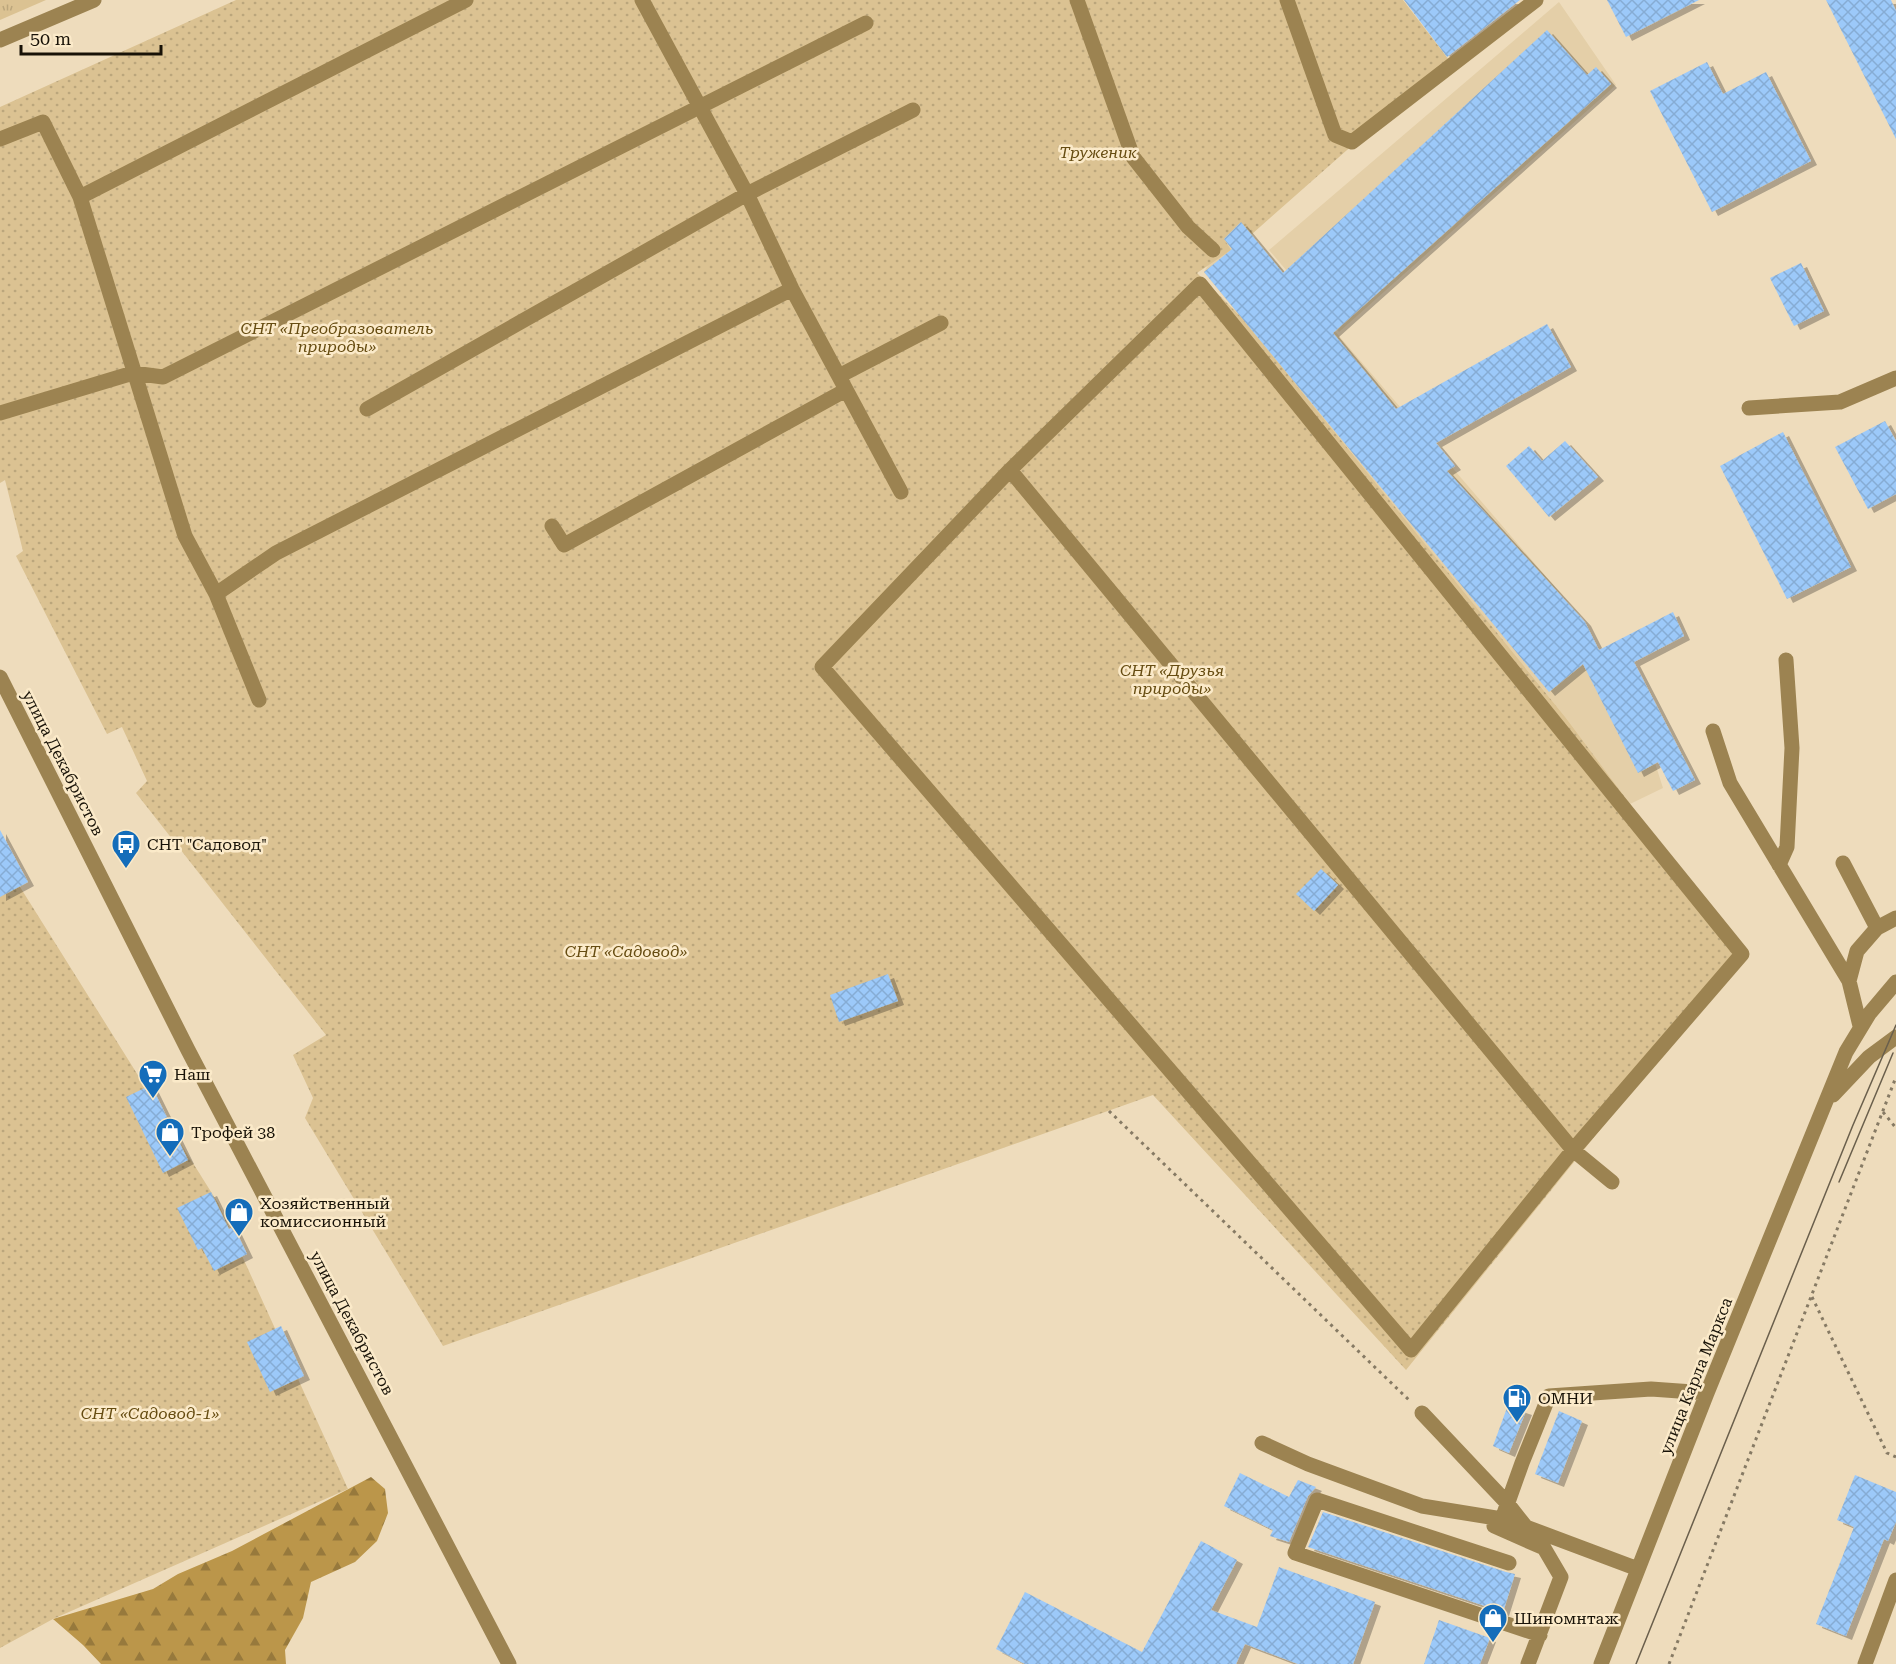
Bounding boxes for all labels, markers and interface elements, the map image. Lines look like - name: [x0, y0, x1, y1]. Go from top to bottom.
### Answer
- scale bar: [21, 18, 160, 56]
- text: 50 m: [30, 28, 71, 49]
- park label: Труженик: [1059, 143, 1137, 162]
- park label: СНТ «Преобразователь природы»: [240, 319, 434, 356]
- park label: СНТ «Друзья природы»: [1120, 661, 1224, 698]
- street label: улица Декабристов: [18, 687, 108, 839]
- bus stop icon: СНТ "Садовод": [110, 828, 142, 870]
- place label: СНТ "Садовод": [147, 835, 267, 854]
- park label: СНТ «Садовод»: [565, 942, 687, 961]
- supermarket icon: Наш: [137, 1058, 169, 1100]
- place label: Наш: [174, 1065, 210, 1084]
- shop icon: Трофей 38: [154, 1116, 186, 1158]
- place label: Трофей 38: [191, 1123, 275, 1142]
- place label: Хозяйственный комиссионный: [260, 1194, 390, 1231]
- shop icon: Хозяйственный комиссионный: [223, 1196, 255, 1238]
- street label: улица Декабристов: [306, 1248, 398, 1398]
- street label: улица Карла Маркса: [1656, 1294, 1736, 1457]
- fuel station icon: ОМНИ: [1501, 1382, 1533, 1424]
- place label: ОМНИ: [1538, 1389, 1593, 1408]
- park label: СНТ «Садовод-1»: [81, 1404, 219, 1423]
- shop icon: Шиномнтаж: [1477, 1602, 1509, 1644]
- place label: Шиномнтаж: [1514, 1609, 1619, 1628]

